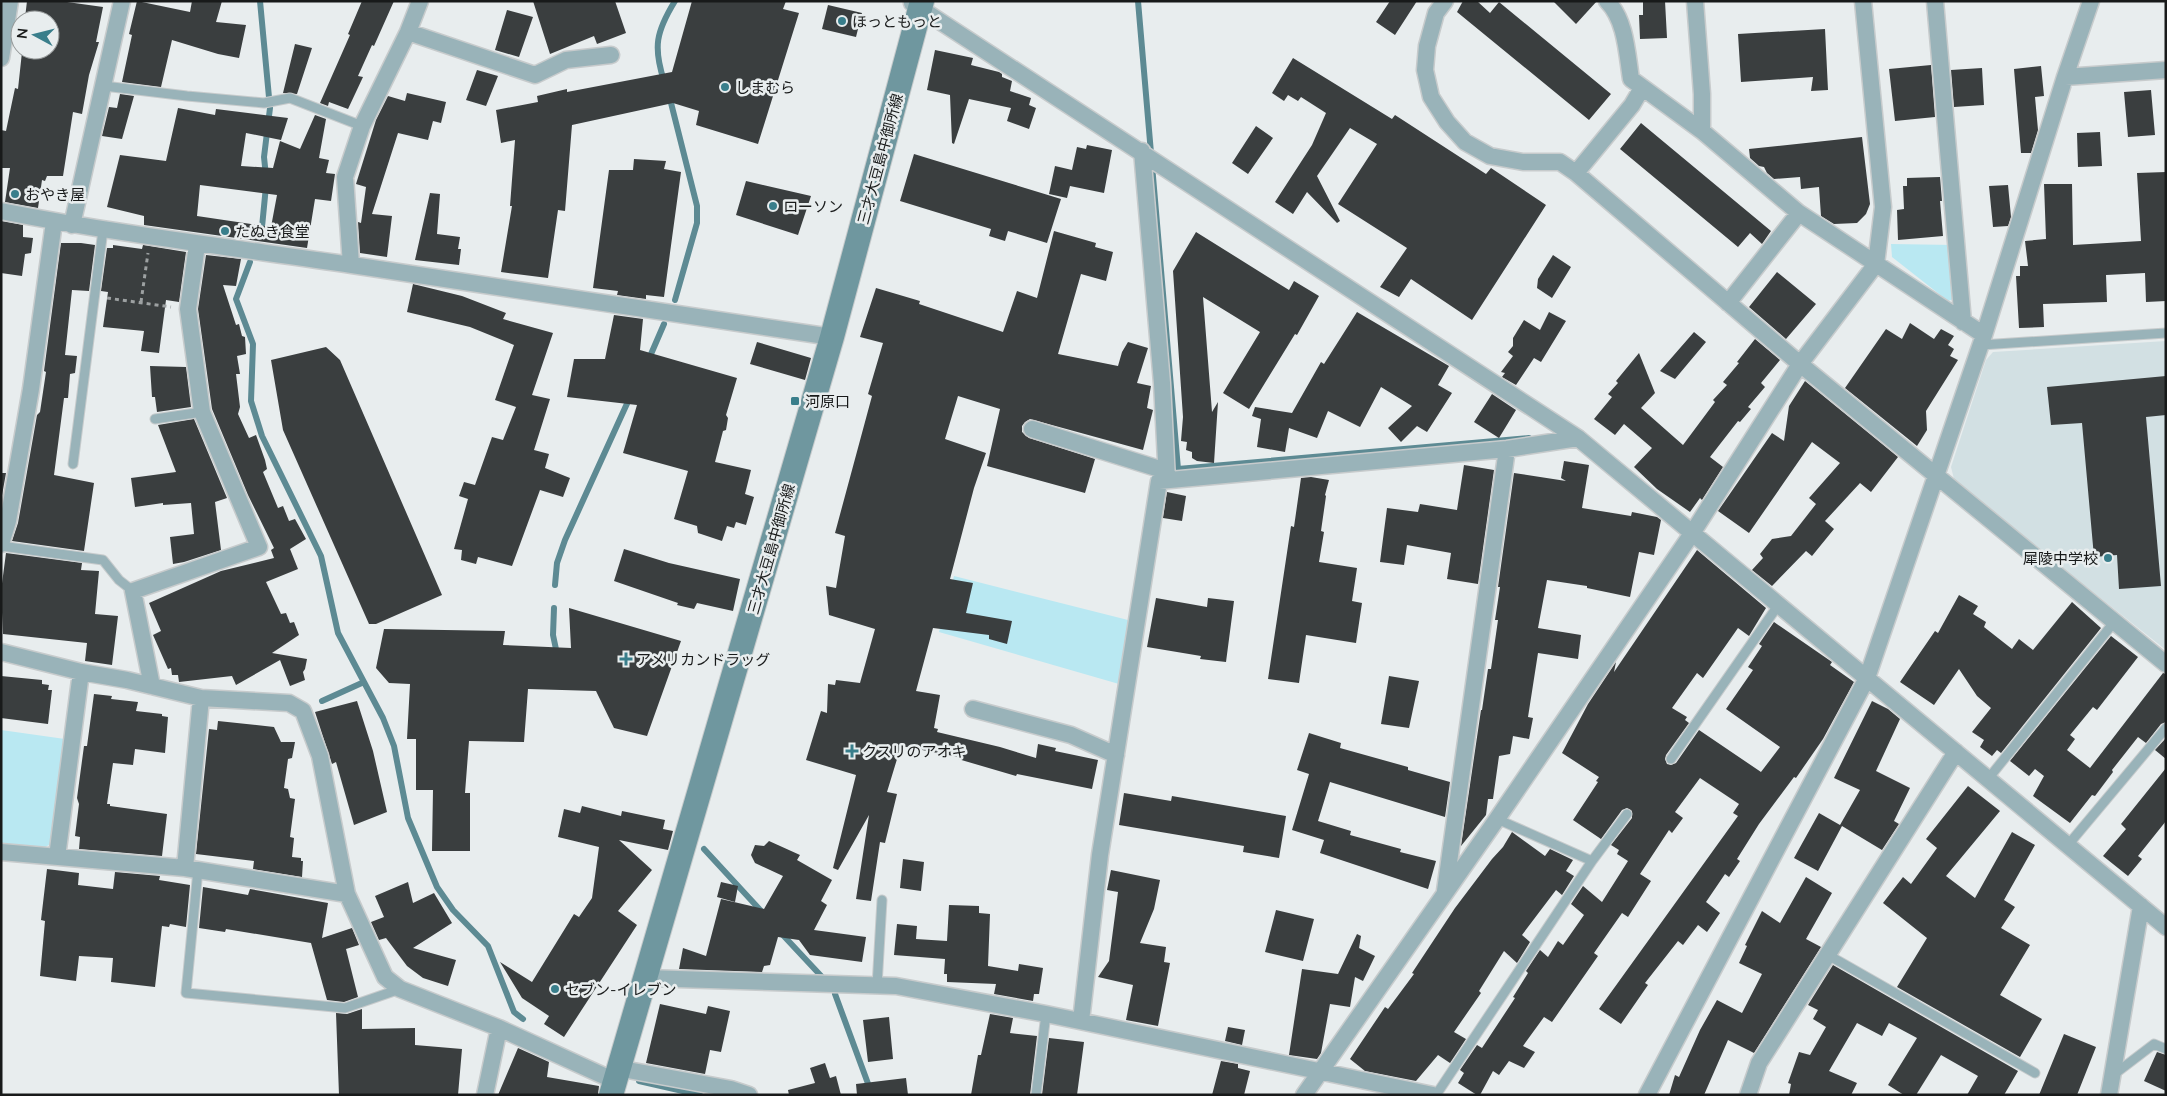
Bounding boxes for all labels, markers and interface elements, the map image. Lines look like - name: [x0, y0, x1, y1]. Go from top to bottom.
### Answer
- north arrow: [10, 10, 60, 60]
- place label: ほっともっと: [852, 12, 942, 31]
- marker: ほっともっと: [836, 15, 848, 27]
- text: N: [13, 27, 32, 40]
- place label: しまむら: [735, 78, 795, 97]
- marker: しまむら: [719, 81, 731, 93]
- street label: 三才大豆島中御所線: [853, 91, 907, 227]
- place label: おやき屋: [25, 185, 85, 204]
- marker: おやき屋: [9, 188, 21, 200]
- place label: ローソン: [783, 197, 843, 216]
- marker: ローソン: [767, 200, 779, 212]
- place label: たぬき食堂: [235, 222, 310, 241]
- marker: たぬき食堂: [219, 225, 231, 237]
- place label: 河原口: [805, 392, 850, 411]
- marker: 河原口: [789, 395, 801, 407]
- street label: 三才大豆島中御所線: [743, 481, 799, 617]
- place label: 犀陵中学校: [2023, 549, 2098, 568]
- marker: 犀陵中学校: [2102, 552, 2114, 564]
- place label: アメリカンドラッグ: [636, 650, 770, 669]
- marker: アメリカンドラッグ: [620, 653, 632, 665]
- place label: クスリのアオキ: [862, 742, 967, 761]
- marker: クスリのアオキ: [846, 745, 858, 757]
- place label: セブン-イレブン: [565, 980, 676, 999]
- marker: セブン-イレブン: [549, 983, 561, 995]

